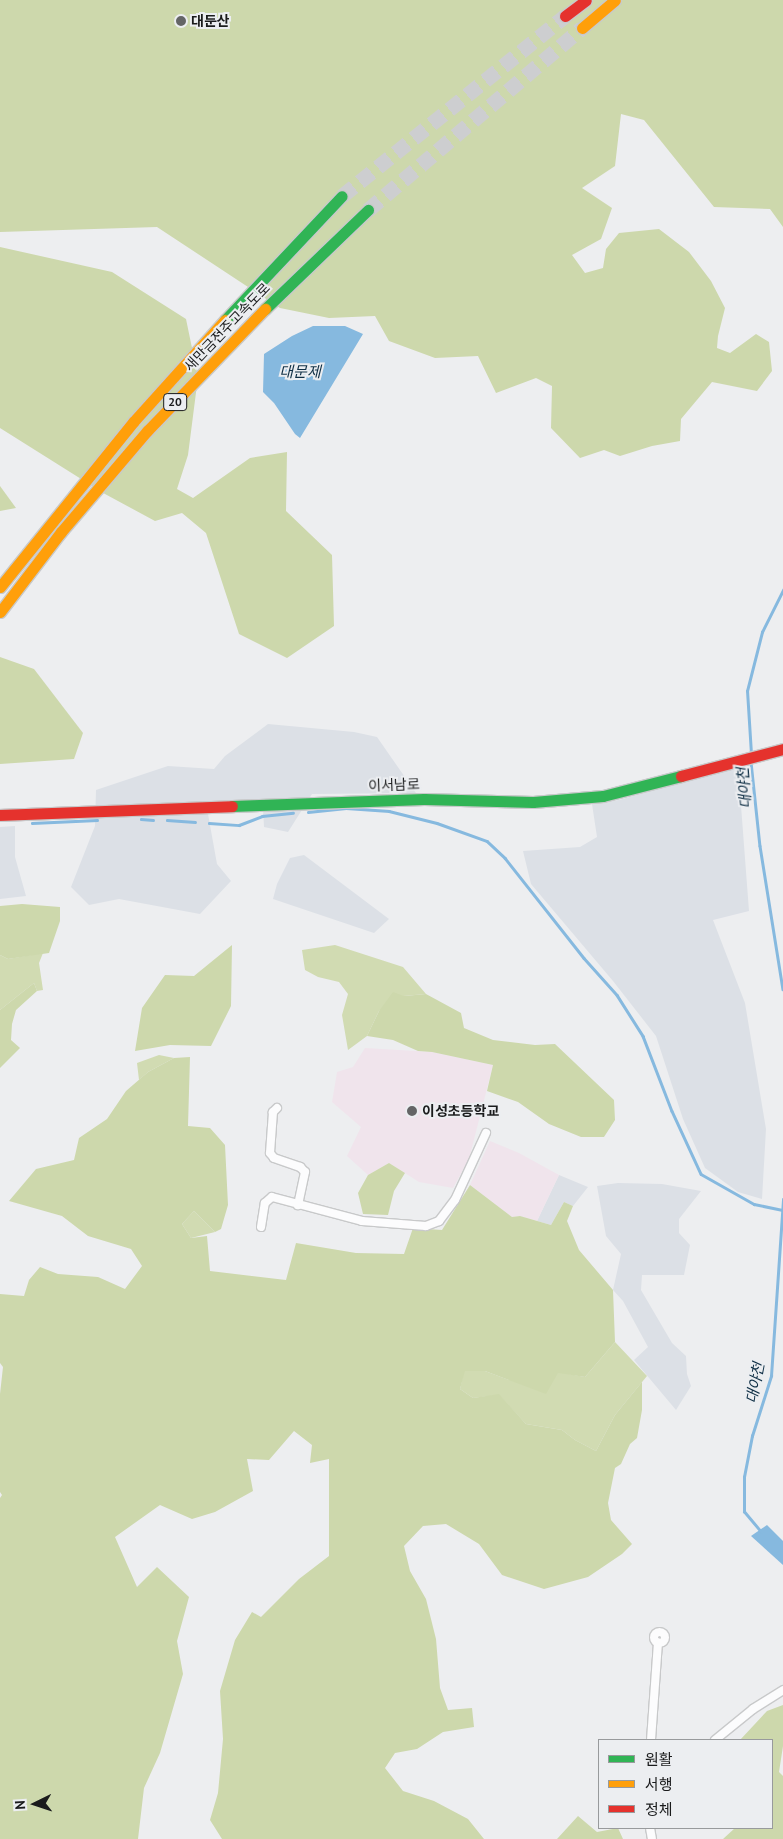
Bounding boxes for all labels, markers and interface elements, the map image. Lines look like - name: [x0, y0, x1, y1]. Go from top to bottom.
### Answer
- place label: 대둔산: [191, 13, 230, 29]
- marker: 대둔산: [175, 15, 187, 27]
- street label: 새만금전주고속도로: [181, 279, 273, 375]
- water label: 대문제: [279, 363, 321, 381]
- road number: 20: [162, 392, 188, 412]
- water label: 대야천: [733, 767, 755, 809]
- street label: 이서남로: [368, 776, 420, 794]
- place label: 이성초등학교: [422, 1103, 499, 1119]
- marker: 이성초등학교: [406, 1105, 418, 1117]
- water label: 대야천: [742, 1361, 768, 1405]
- legend: [598, 1739, 773, 1829]
- text: 원활: [645, 1750, 673, 1769]
- text: 서행: [645, 1775, 673, 1794]
- north arrow: [10, 1779, 60, 1829]
- text: N: [11, 1800, 29, 1810]
- text: 정체: [645, 1800, 673, 1819]

